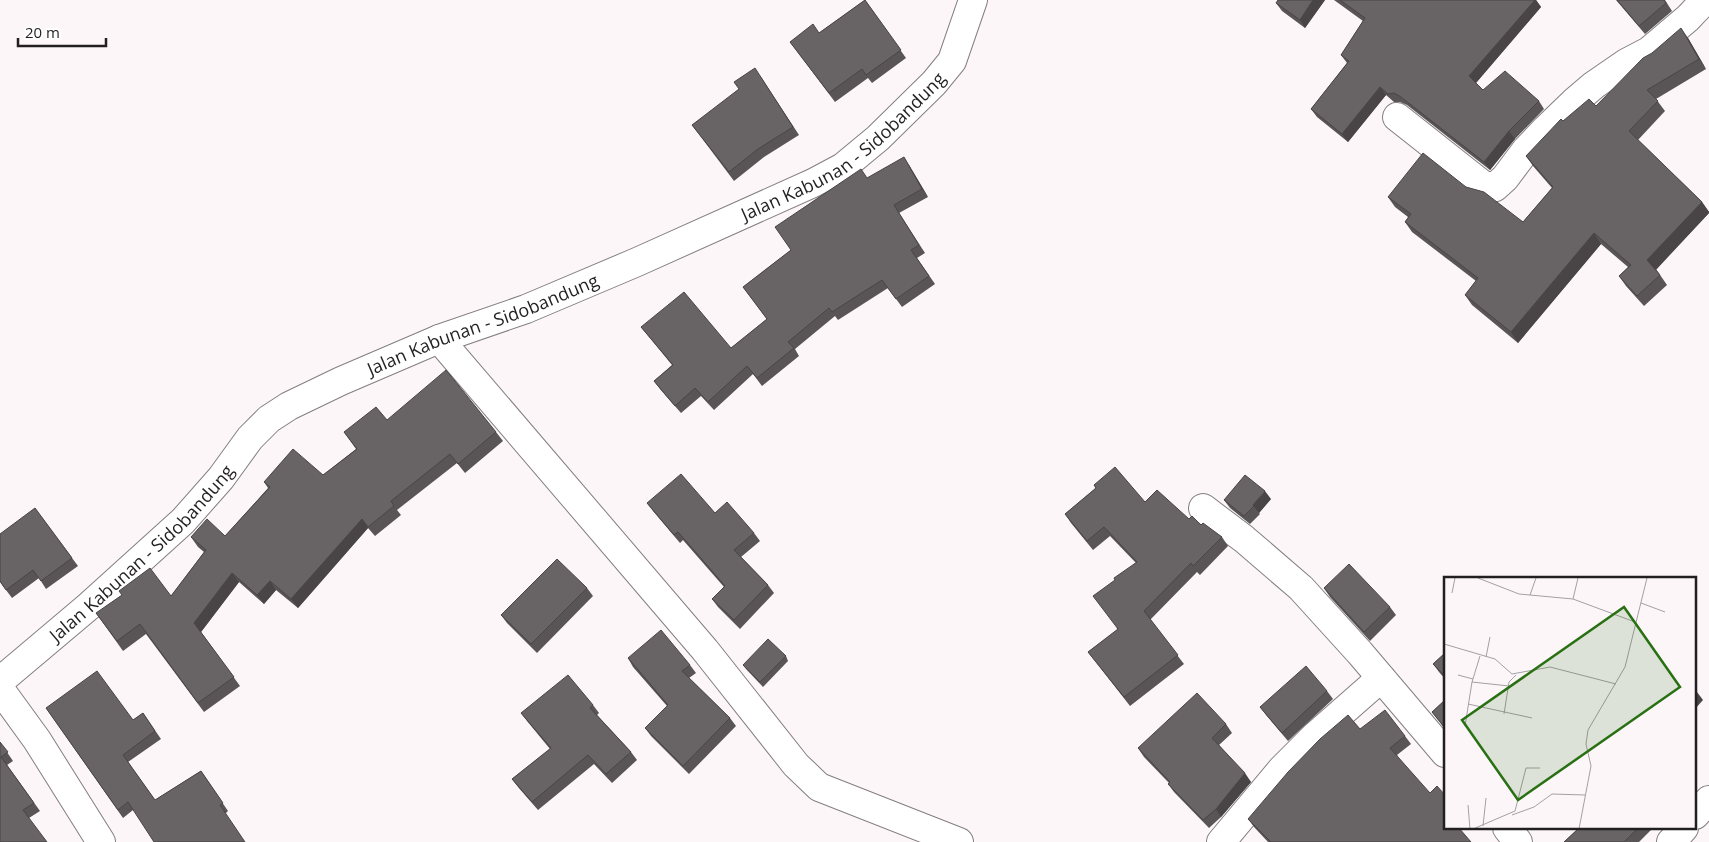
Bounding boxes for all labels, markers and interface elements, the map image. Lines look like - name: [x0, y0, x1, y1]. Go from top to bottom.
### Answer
- scale bar: [18, 15, 105, 47]
- text: 20 m: [25, 22, 60, 42]
- street label: Jalan Kabunan - Sidobandung: [735, 67, 950, 227]
- street label: Jalan Kabunan - Sidobandung: [361, 268, 602, 381]
- street label: Jalan Kabunan - Sidobandung: [42, 460, 239, 648]
- inset map: [1444, 577, 1696, 830]

